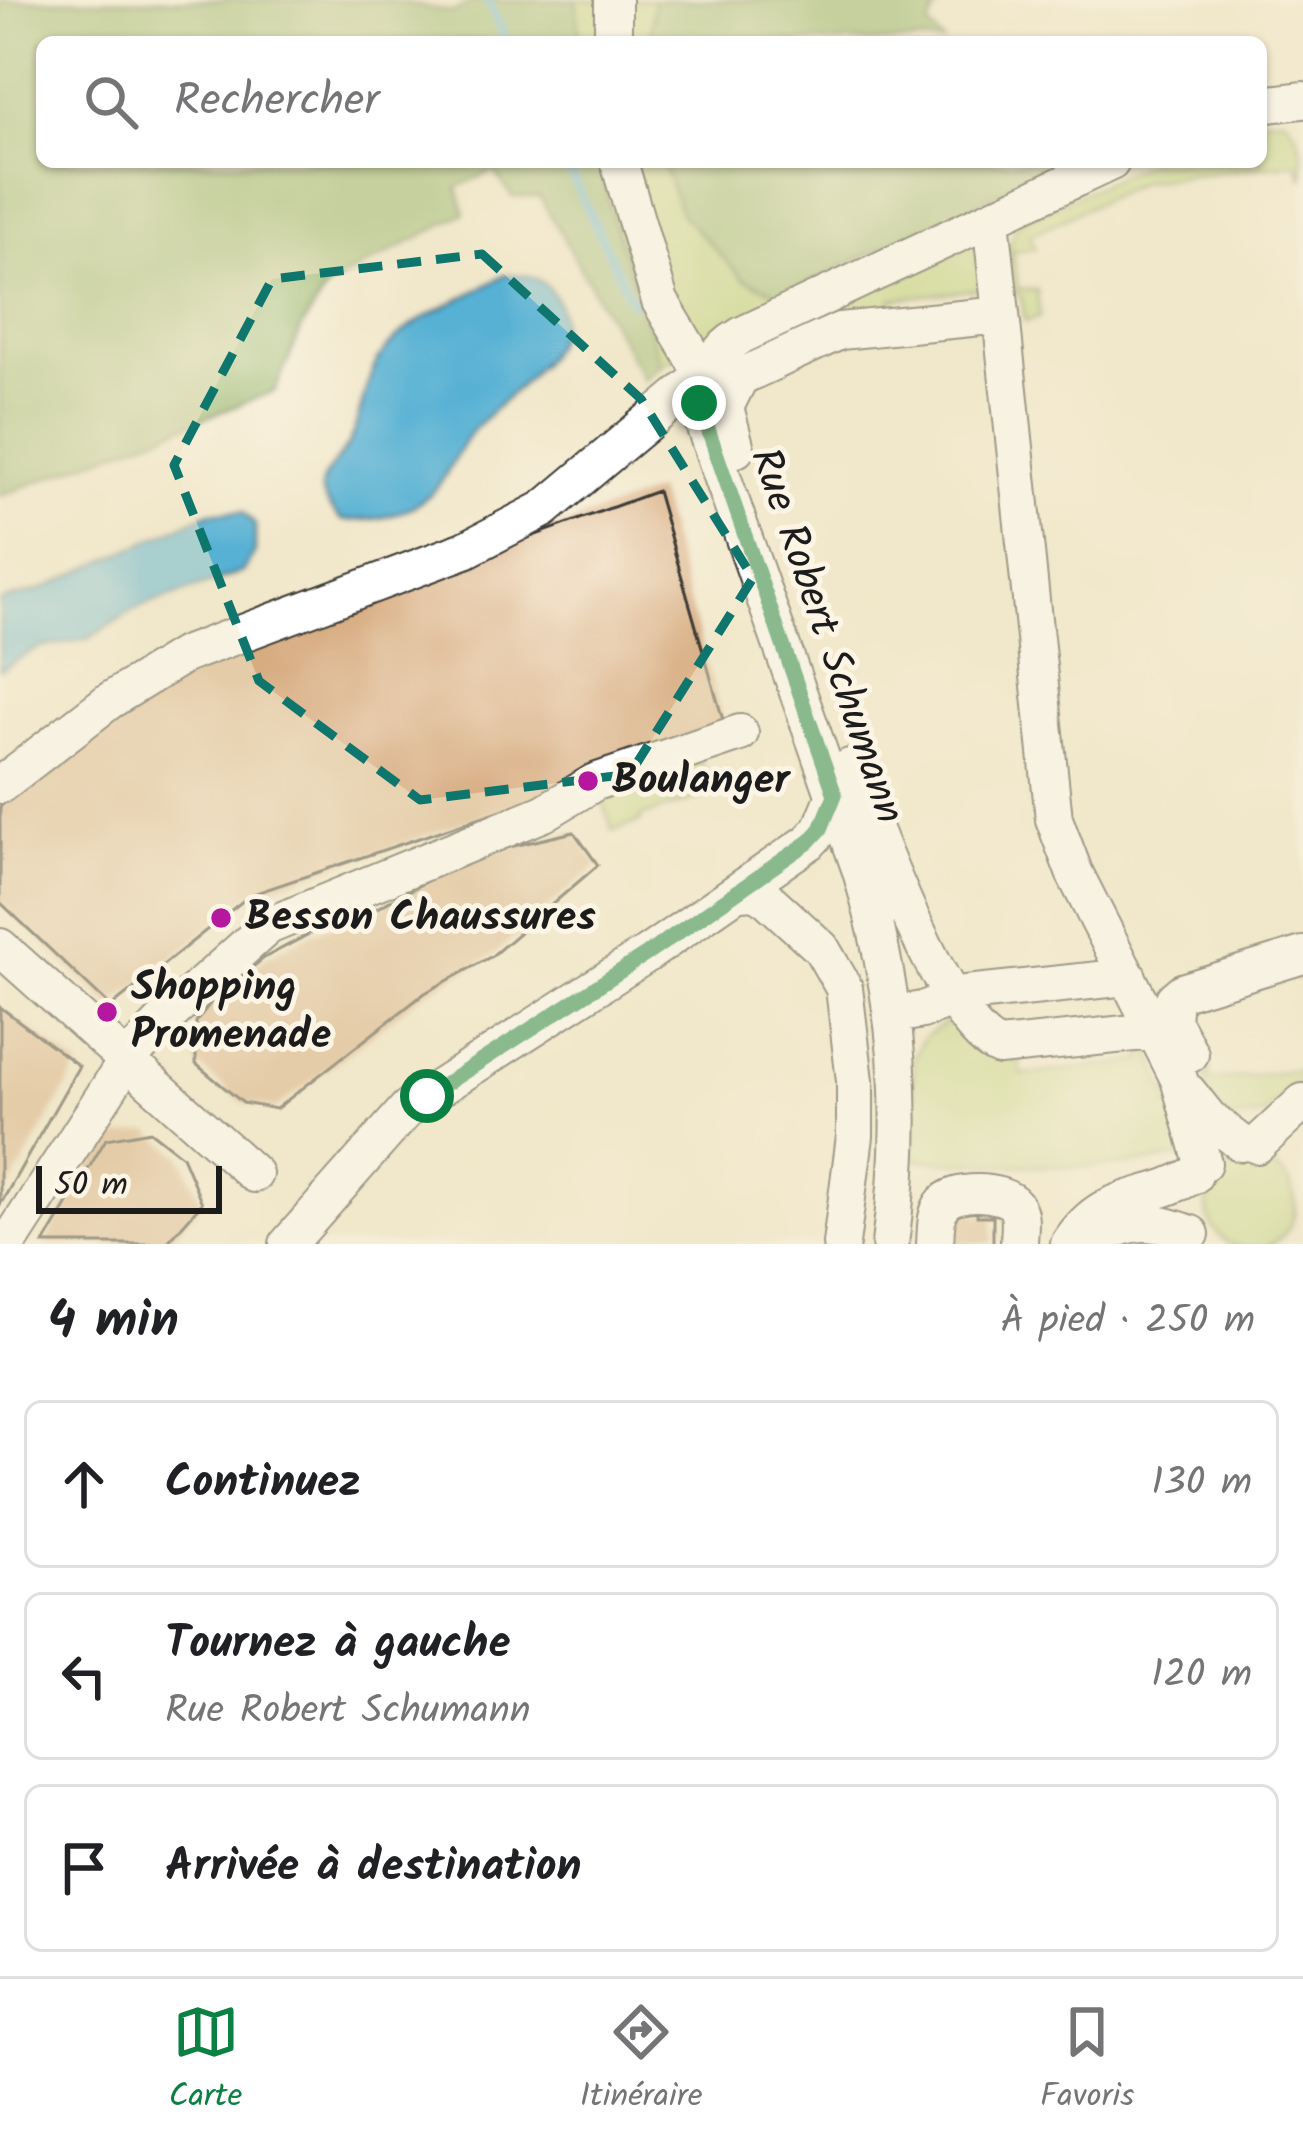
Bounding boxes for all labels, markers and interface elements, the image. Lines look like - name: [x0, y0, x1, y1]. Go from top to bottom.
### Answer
- search box: [36, 36, 1267, 168]
- text: Rechercher: [174, 66, 379, 138]
- icon: search: [78, 69, 144, 135]
- route end: [672, 376, 726, 430]
- street label: Rue Robert Schumann: [730, 439, 922, 833]
- place label: Boulanger: [612, 748, 791, 815]
- marker: Boulanger: [575, 768, 601, 794]
- place label: Besson Chaussures: [245, 885, 596, 952]
- marker: Besson Chaussures: [208, 905, 234, 931]
- place label: Shopping Promenade: [131, 955, 331, 1070]
- marker: Shopping Promenade: [94, 999, 120, 1025]
- route start: [400, 1069, 454, 1123]
- scale bar: [36, 1160, 222, 1213]
- text: 50 m: [54, 1160, 128, 1213]
- text: 4 min: [48, 1282, 179, 1363]
- text: À pied · 250 m: [1000, 1291, 1255, 1353]
- text: Continuez: [165, 1448, 361, 1520]
- icon: ahead: [51, 1451, 117, 1517]
- text: 130 m: [1151, 1453, 1252, 1515]
- text: Tournez à gauche: [165, 1609, 510, 1681]
- icon: left: [51, 1643, 117, 1709]
- text: 120 m: [1151, 1645, 1252, 1707]
- text: Rue Robert Schumann: [165, 1681, 530, 1743]
- text: Arrivée à destination: [165, 1832, 582, 1904]
- icon: arrive: [51, 1835, 117, 1901]
- tab: Carte: [169, 1999, 242, 2124]
- tab: Itinéraire: [580, 1999, 703, 2124]
- tab: Favoris: [1040, 1999, 1134, 2124]

